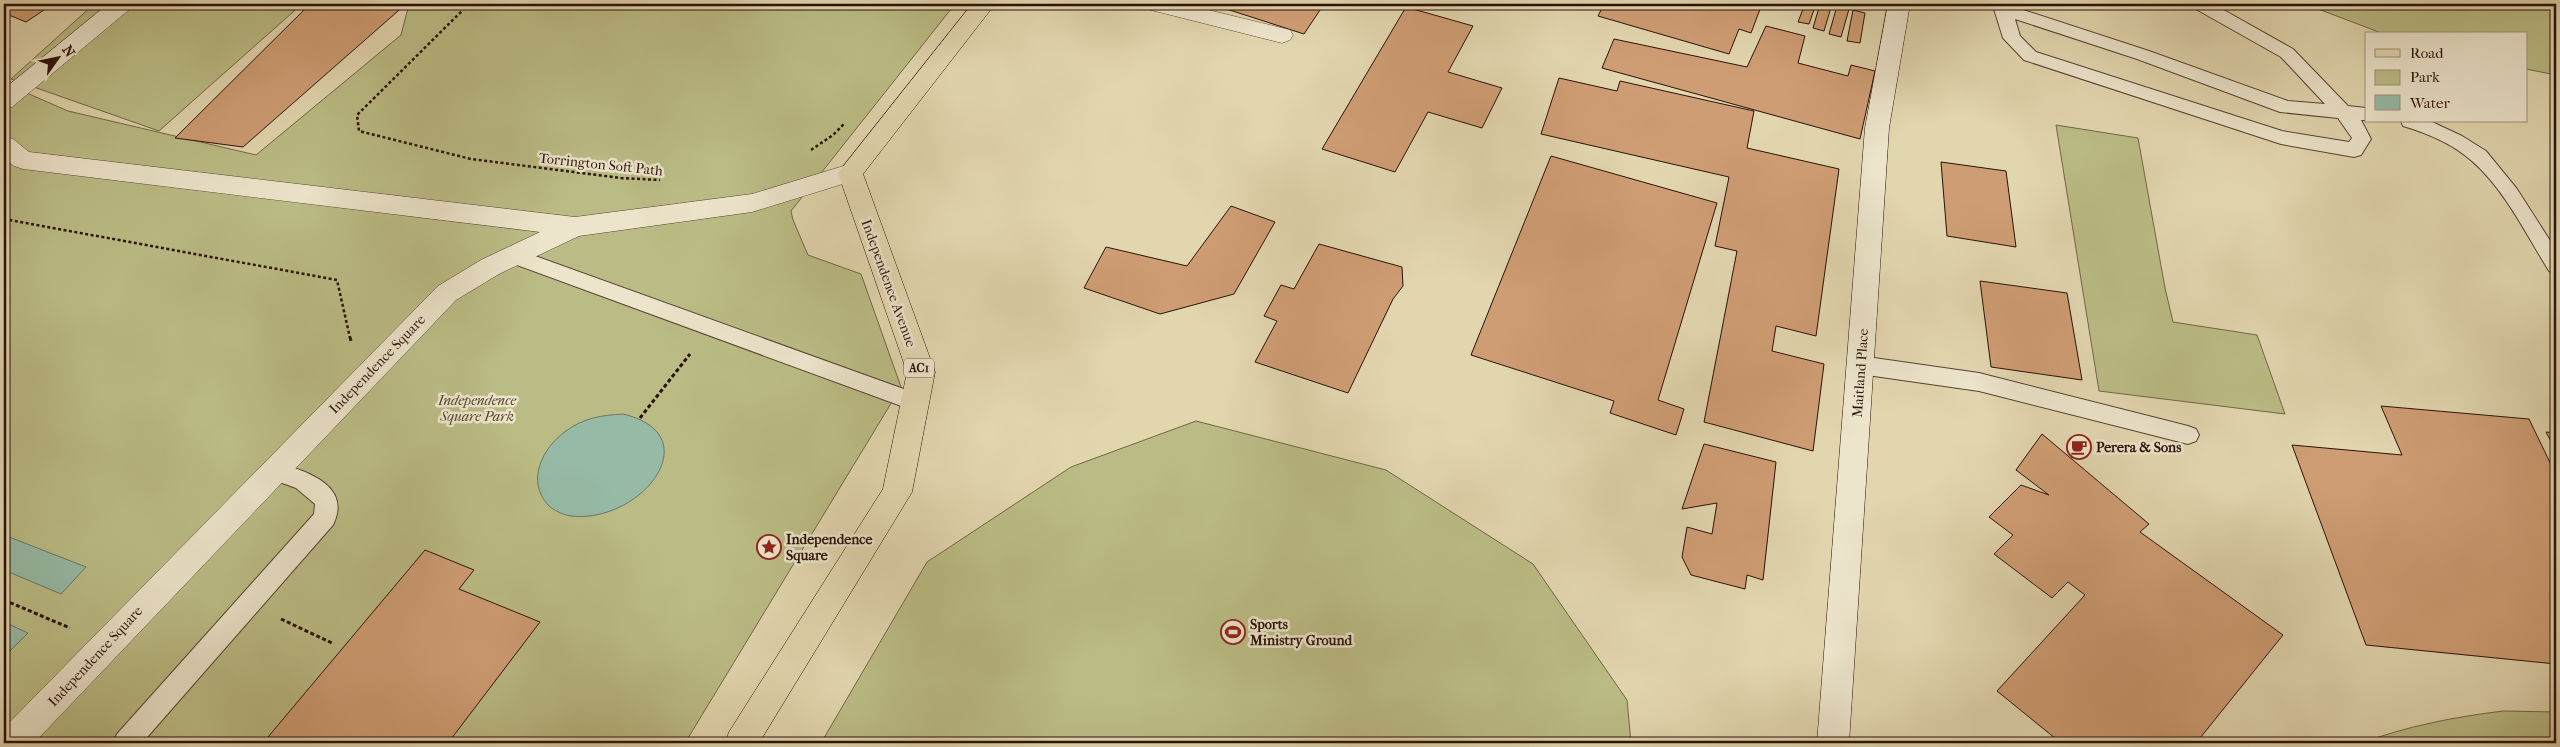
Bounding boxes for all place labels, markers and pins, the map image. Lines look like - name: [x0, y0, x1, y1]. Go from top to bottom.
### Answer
- cafe icon: Perera & Sons: [2066, 434, 2092, 460]
- place label: Perera & Sons: [2096, 439, 2182, 456]
- place label: Independence Square: [786, 531, 872, 564]
- place icon: Independence Square: [756, 534, 782, 560]
- place label: Sports Ministry Ground: [1249, 616, 1354, 649]
- sports icon: Sports Ministry Ground: [1220, 619, 1246, 645]

